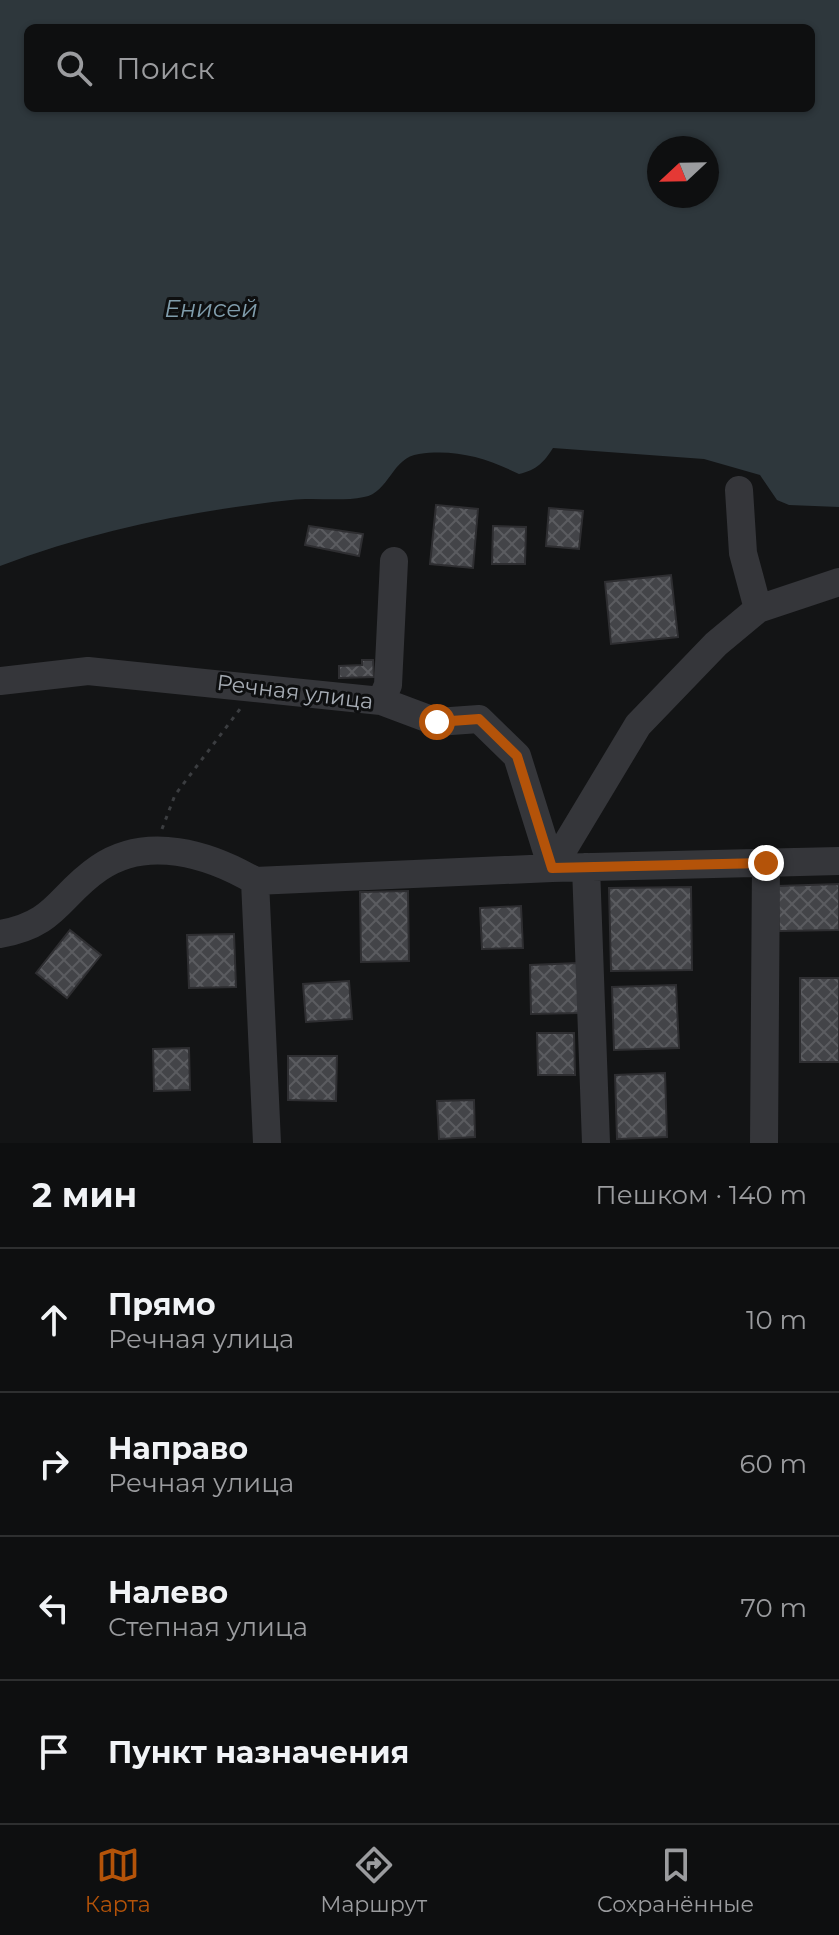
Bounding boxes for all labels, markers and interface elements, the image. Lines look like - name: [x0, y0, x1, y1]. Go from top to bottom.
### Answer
- search box: [24, 24, 815, 112]
- icon: search: [52, 46, 96, 90]
- text: Поиск: [116, 50, 215, 87]
- north arrow: [647, 136, 719, 208]
- water label: Енисей: [164, 294, 258, 323]
- street label: Речная улица: [215, 669, 375, 715]
- route start: [419, 704, 455, 740]
- route end: [748, 845, 784, 881]
- text: 2 мин: [32, 1174, 137, 1216]
- text: Пешком · 140 m: [595, 1179, 807, 1211]
- text: Прямо: [108, 1286, 216, 1323]
- icon: ahead: [32, 1298, 76, 1342]
- text: 10 m: [746, 1304, 807, 1336]
- text: Речная улица: [108, 1323, 294, 1355]
- text: Направо: [108, 1430, 248, 1467]
- icon: right: [32, 1442, 76, 1486]
- text: 60 m: [740, 1448, 807, 1480]
- text: Речная улица: [108, 1467, 294, 1499]
- text: Налево: [108, 1574, 228, 1611]
- icon: left: [32, 1586, 76, 1630]
- text: 70 m: [741, 1592, 807, 1624]
- text: Степная улица: [108, 1611, 308, 1643]
- icon: arrive: [32, 1730, 76, 1774]
- text: Пункт назначения: [108, 1734, 409, 1771]
- tab: Карта: [85, 1843, 151, 1918]
- tab: Маршрут: [320, 1843, 427, 1918]
- tab: Сохранённые: [597, 1843, 754, 1918]

